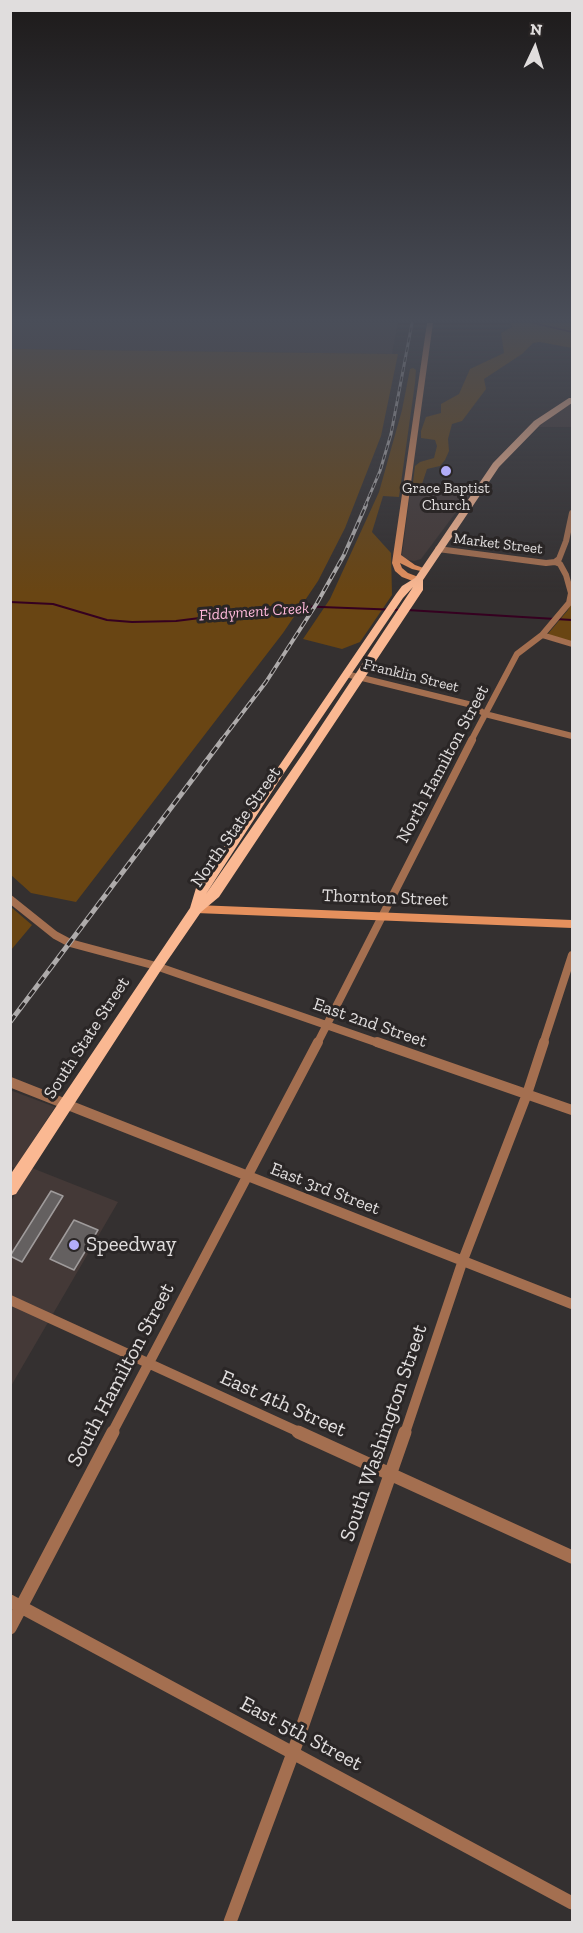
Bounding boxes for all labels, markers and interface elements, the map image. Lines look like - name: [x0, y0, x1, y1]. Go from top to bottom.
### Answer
- north arrow: [505, 18, 565, 78]
- text: N: [530, 20, 543, 39]
- marker: Grace Baptist Church: [439, 464, 453, 478]
- place label: Grace Baptist Church: [402, 480, 490, 515]
- street label: Market Street: [452, 530, 544, 558]
- water label: Fiddyment Creek: [198, 599, 310, 625]
- street label: Franklin Street: [361, 655, 461, 697]
- street label: North Hamilton Street: [392, 681, 494, 847]
- street label: North State Street: [186, 763, 286, 891]
- street label: Thornton Street: [322, 885, 448, 911]
- street label: South State Street: [39, 973, 135, 1103]
- street label: East 2nd Street: [310, 993, 430, 1053]
- street label: East 3rd Street: [267, 1158, 383, 1220]
- place label: Speedway: [86, 1232, 176, 1258]
- marker: Speedway: [67, 1238, 81, 1252]
- street label: South Hamilton Street: [62, 1279, 180, 1471]
- street label: South Washington Street: [335, 1321, 433, 1545]
- street label: East 4th Street: [216, 1365, 350, 1443]
- street label: East 5th Street: [236, 1691, 366, 1777]

